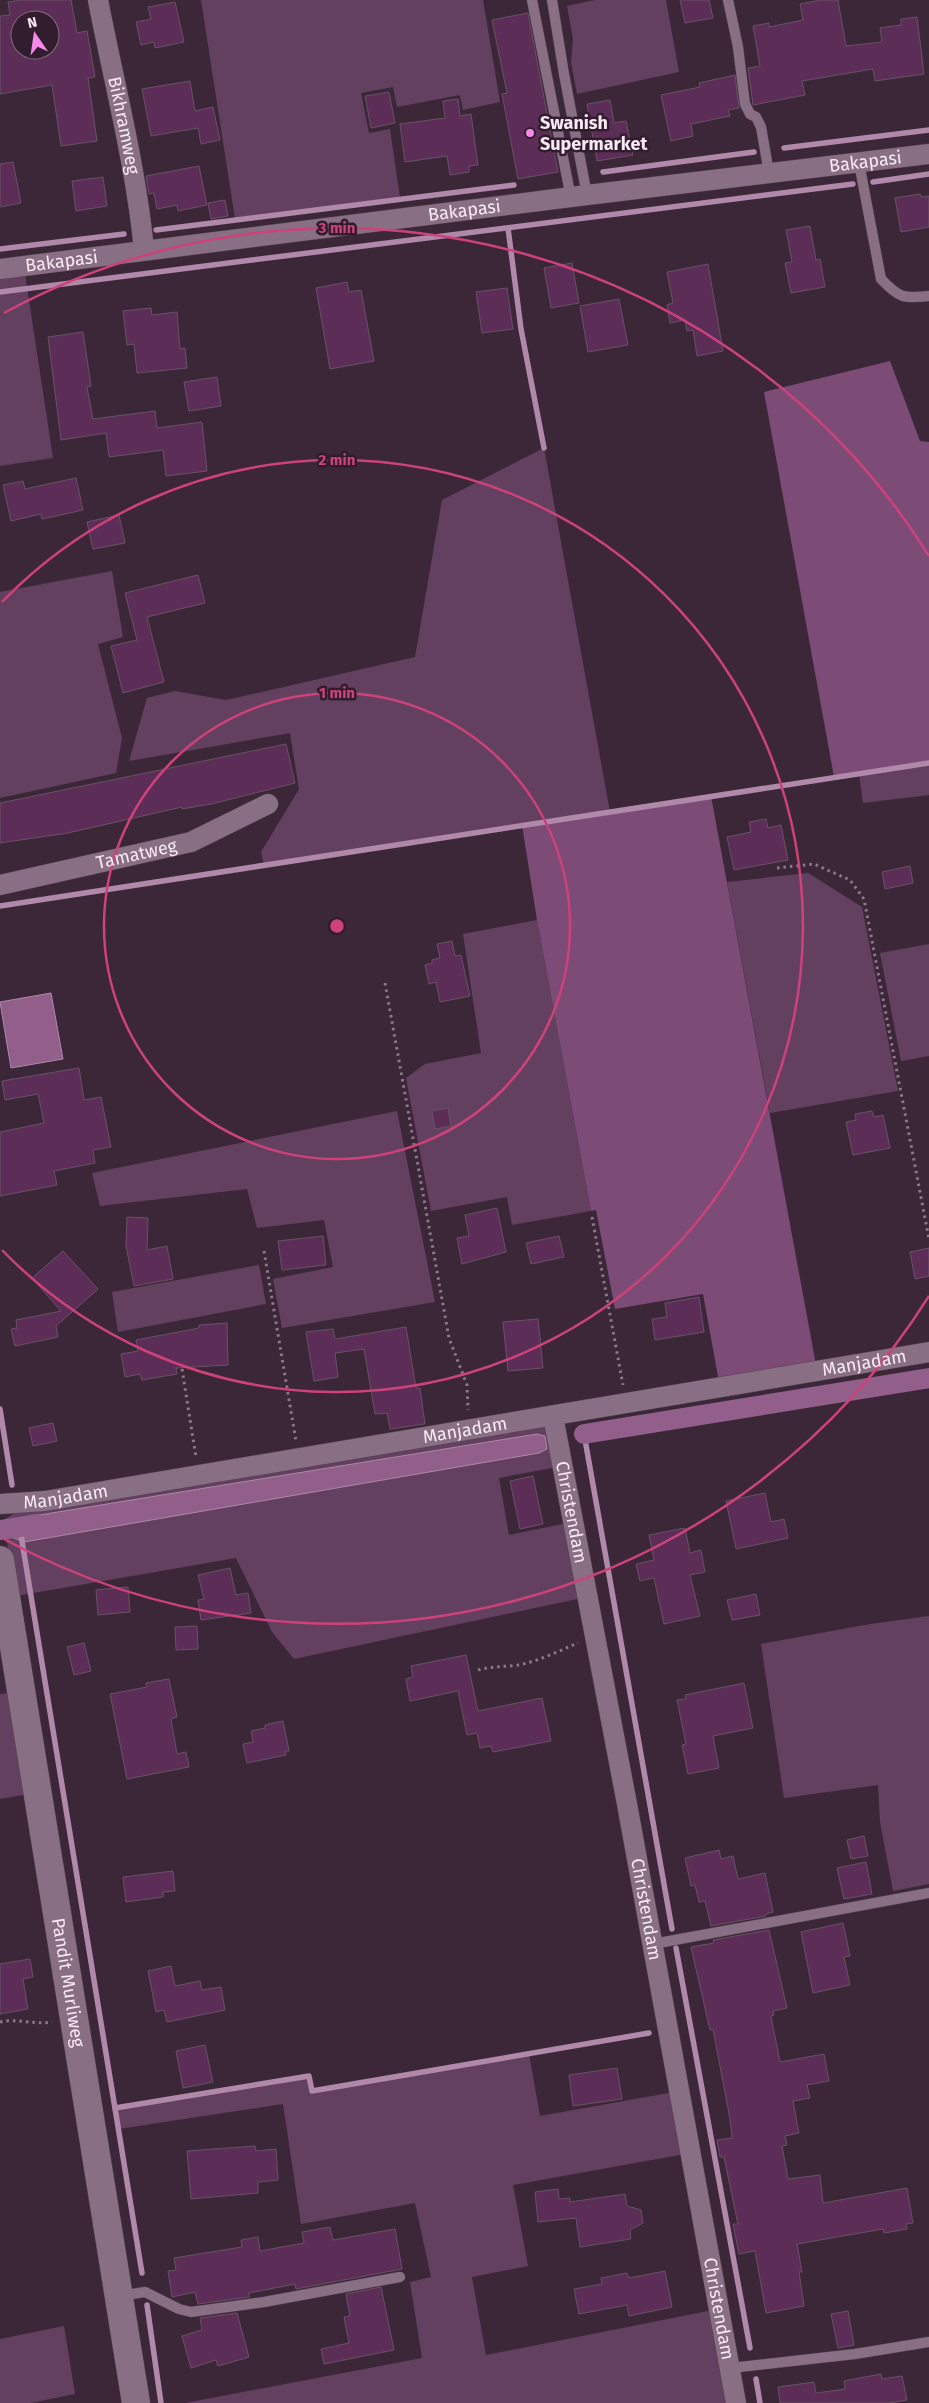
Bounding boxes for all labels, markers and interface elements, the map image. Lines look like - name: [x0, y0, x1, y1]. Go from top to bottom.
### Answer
- north arrow: [10, 10, 60, 60]
- text: N: [26, 13, 39, 32]
- street label: Bikhramweg: [103, 74, 144, 177]
- place label: Swanish Supermarket: [540, 112, 648, 155]
- marker: Swanish Supermarket: [524, 127, 536, 139]
- street label: Bakapasi: [828, 146, 903, 177]
- street label: Bakapasi: [427, 195, 502, 226]
- text: 3 min: [318, 219, 355, 237]
- street label: Bakapasi: [24, 246, 99, 277]
- text: 2 min: [319, 451, 355, 469]
- text: 1 min: [319, 684, 355, 702]
- street label: Tamatweg: [94, 834, 180, 874]
- centre of rings: [328, 917, 346, 935]
- street label: Manjadam: [820, 1345, 908, 1381]
- street label: Manjadam: [421, 1412, 509, 1448]
- street label: Christendam: [551, 1459, 592, 1565]
- street label: Manjadam: [23, 1480, 109, 1513]
- street label: Christendam: [626, 1856, 666, 1962]
- street label: Pandit Murliweg: [47, 1916, 90, 2050]
- street label: Christendam: [699, 2256, 739, 2362]

